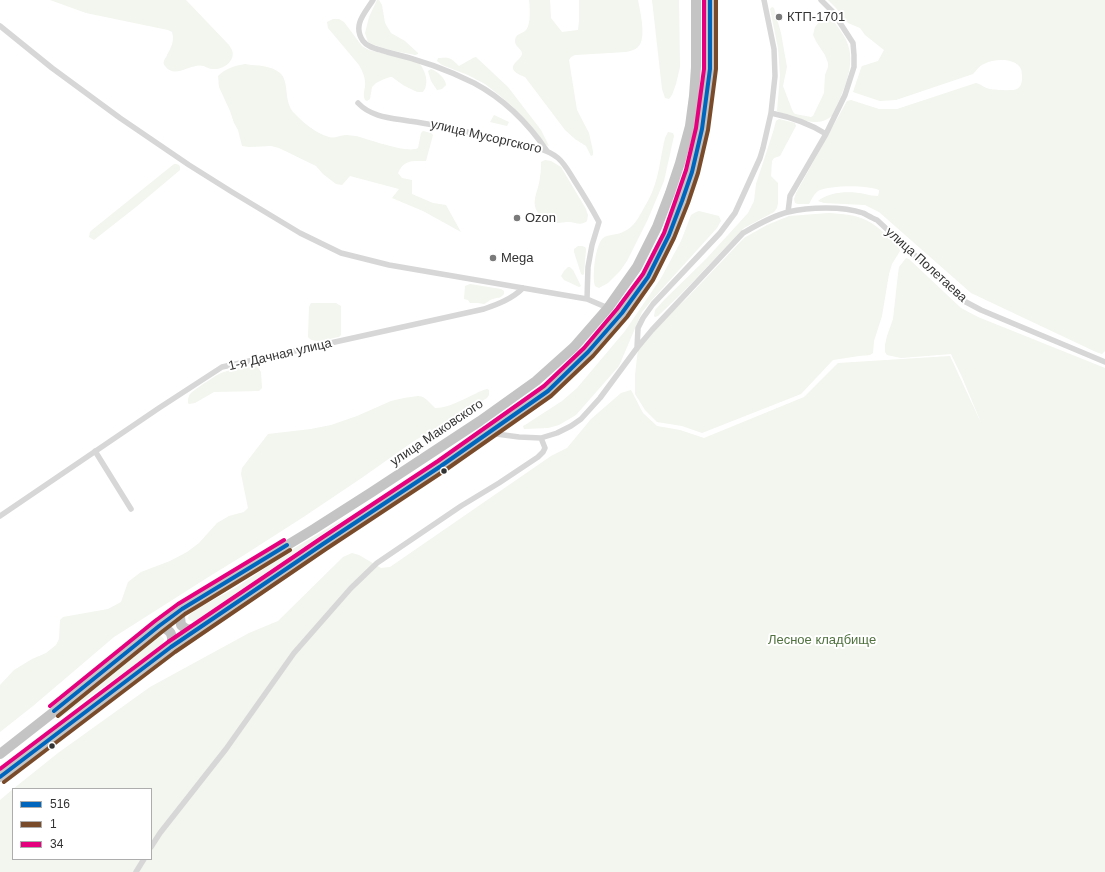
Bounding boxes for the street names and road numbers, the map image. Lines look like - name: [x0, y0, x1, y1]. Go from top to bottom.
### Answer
- street label: улица Мусоргского: [429, 117, 543, 157]
- street label: улица Полетаева: [882, 224, 970, 306]
- street label: 1-я Дачная улица: [227, 336, 333, 374]
- street label: улица Маковского: [388, 396, 486, 470]

